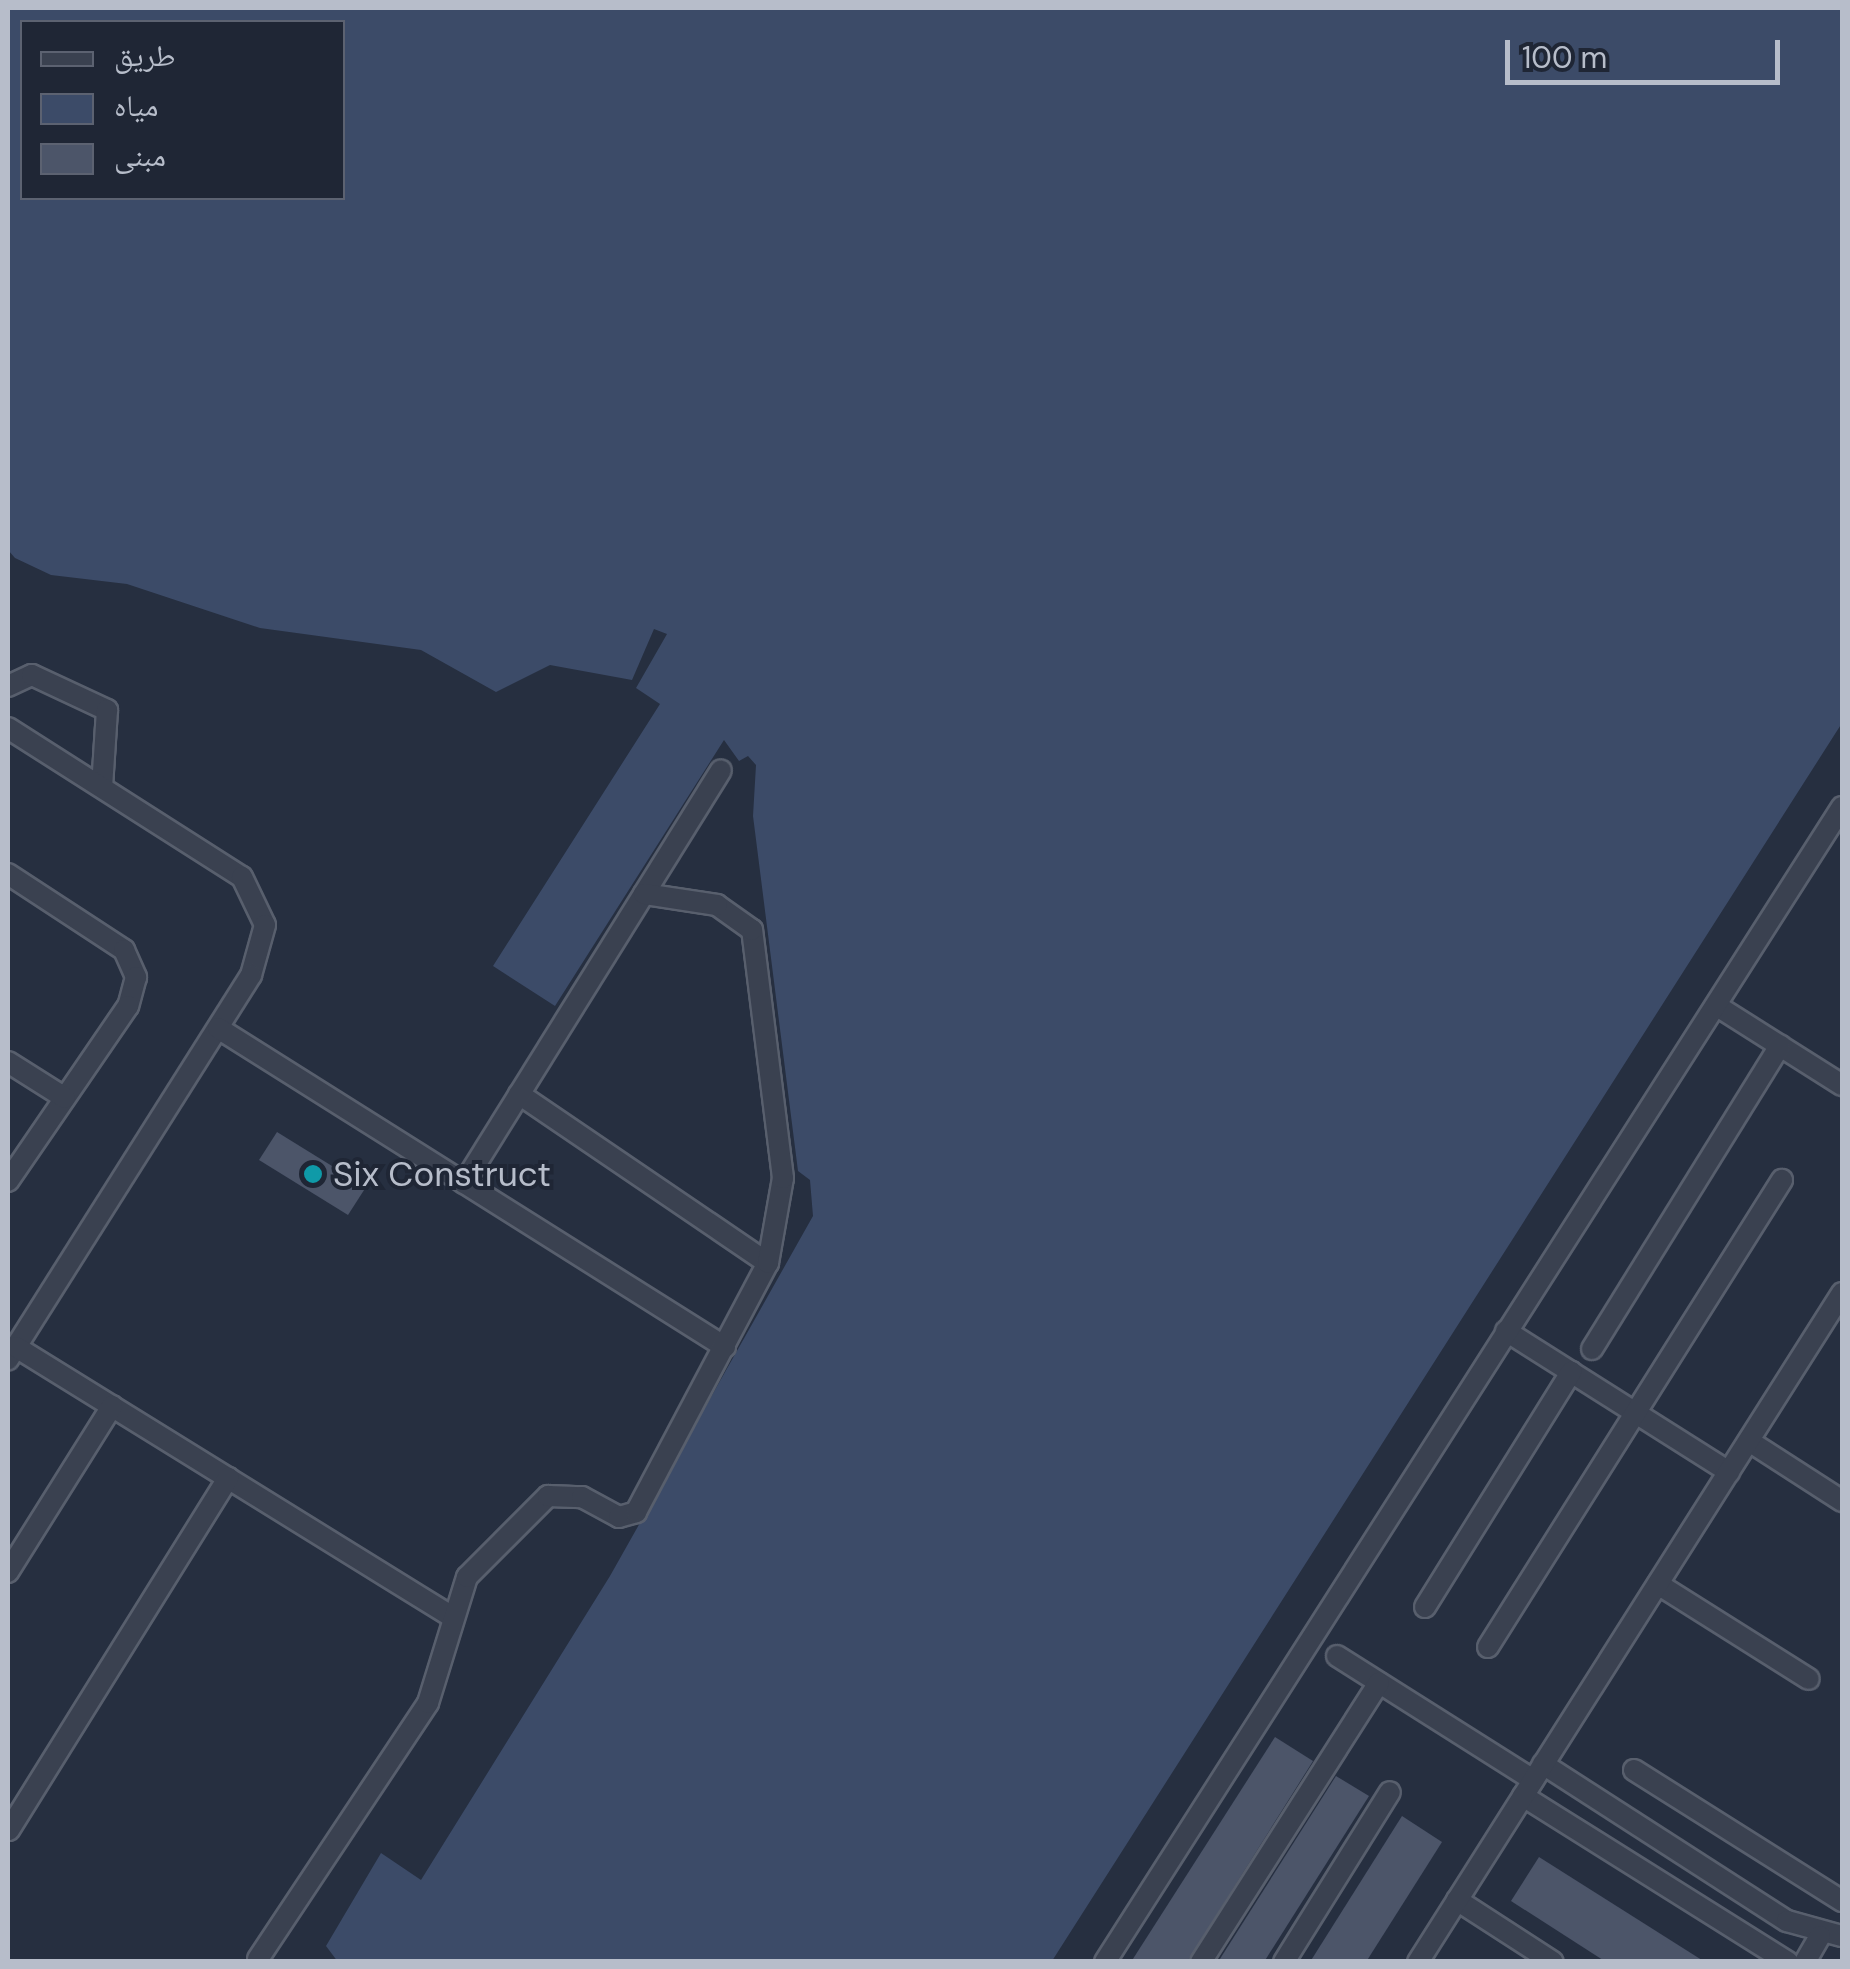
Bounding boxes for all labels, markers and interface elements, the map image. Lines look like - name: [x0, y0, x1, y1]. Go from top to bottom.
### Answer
- legend: [20, 20, 345, 200]
- scale bar: [1510, 20, 1785, 82]
- text: طريق: [114, 36, 175, 75]
- text: 100 m: [1522, 38, 1607, 77]
- text: مياه: [114, 86, 158, 125]
- text: مبنى: [114, 136, 166, 175]
- place label: Six Construct: [333, 1153, 551, 1195]
- marker: Six Construct: [302, 1163, 324, 1185]

